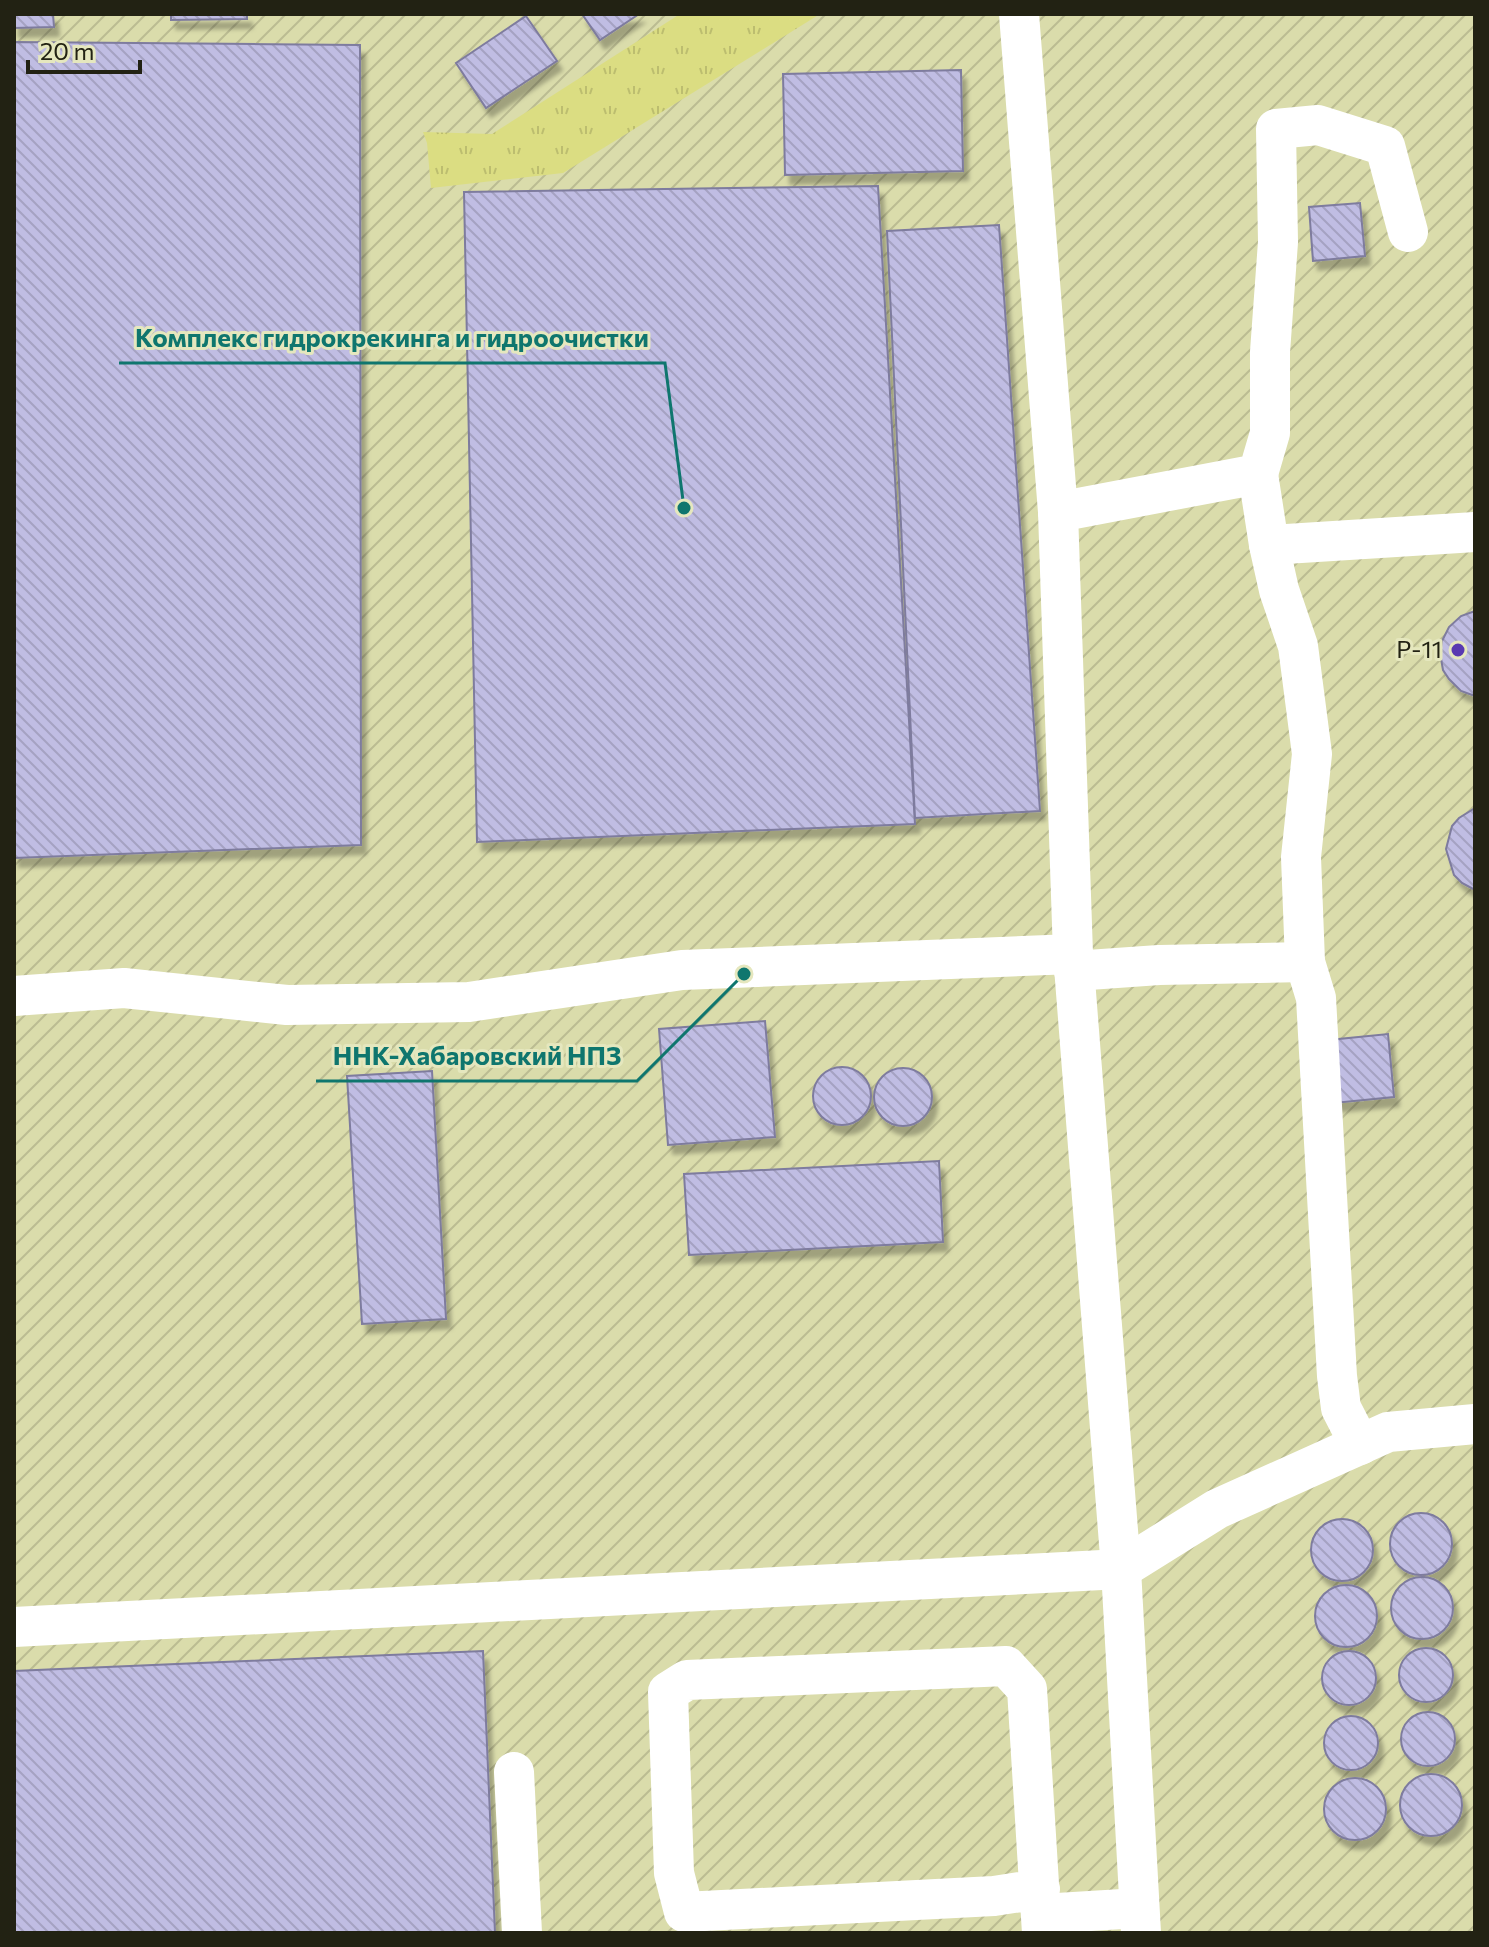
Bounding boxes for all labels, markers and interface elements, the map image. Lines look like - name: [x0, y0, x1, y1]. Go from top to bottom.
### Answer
- scale bar: [28, 24, 140, 74]
- text: 20 m: [40, 36, 94, 65]
- callout: Комплекс гидрокрекинга и гидроочистки: [119, 313, 665, 363]
- text: Комплекс гидрокрекинга и гидроочистки: [135, 321, 649, 352]
- place label: Р-11: [1396, 634, 1442, 663]
- marker: Р-11: [1449, 641, 1467, 659]
- callout: ННК-Хабаровский НПЗ: [316, 1031, 637, 1081]
- text: ННК-Хабаровский НПЗ: [333, 1039, 621, 1070]

